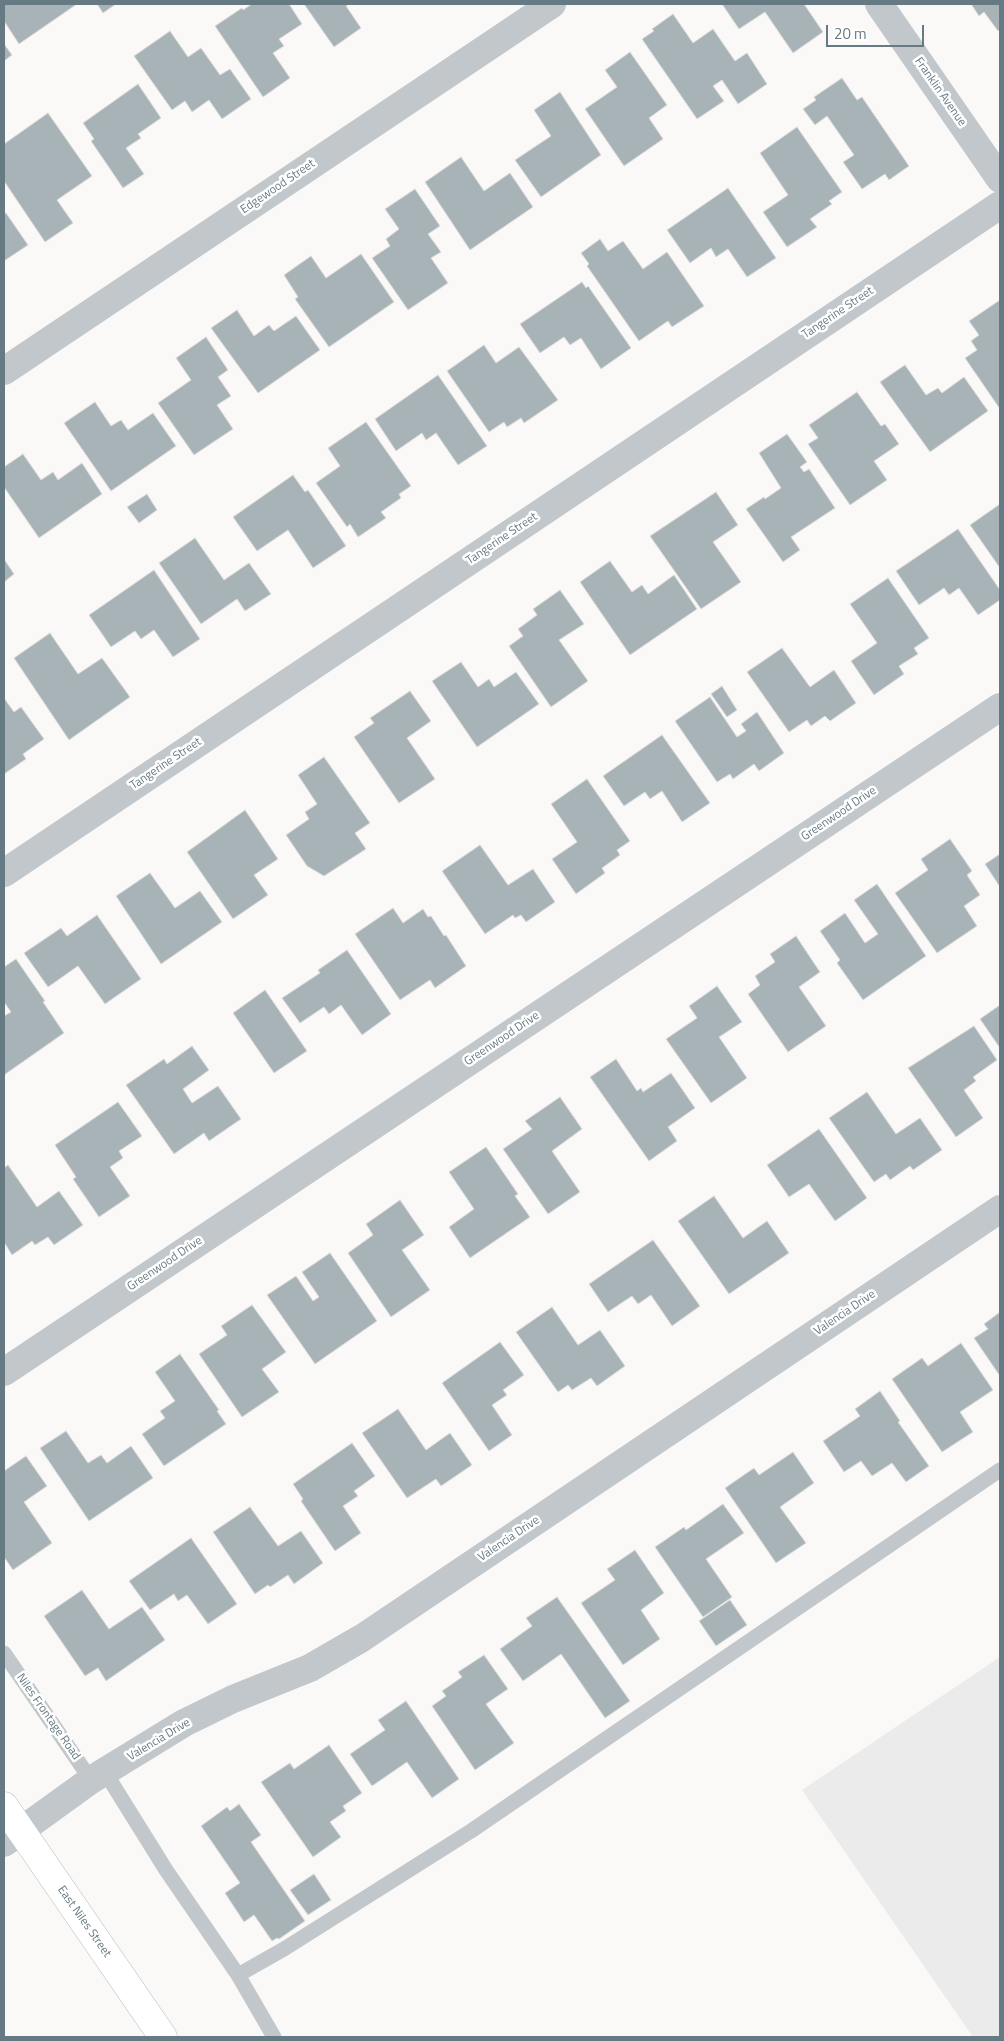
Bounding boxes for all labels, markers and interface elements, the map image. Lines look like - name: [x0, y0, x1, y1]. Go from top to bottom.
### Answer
- scale bar: [829, 15, 926, 47]
- text: 20 m: [834, 22, 867, 45]
- street label: Franklin Avenue: [911, 55, 969, 129]
- street label: Edgewood Street: [238, 157, 318, 217]
- street label: Tangerine Street: [800, 284, 876, 342]
- street label: Tangerine Street: [464, 510, 540, 568]
- street label: Tangerine Street: [128, 735, 204, 793]
- street label: Greenwood Drive: [799, 784, 879, 844]
- street label: Greenwood Drive: [462, 1009, 542, 1069]
- street label: Greenwood Drive: [125, 1234, 205, 1294]
- street label: Valencia Drive: [812, 1287, 878, 1339]
- street label: Valencia Drive: [476, 1513, 542, 1565]
- street label: Niles Frontage Road: [13, 1671, 83, 1763]
- street label: Valencia Drive: [125, 1716, 193, 1764]
- street label: East Niles Street: [54, 1884, 114, 1960]

